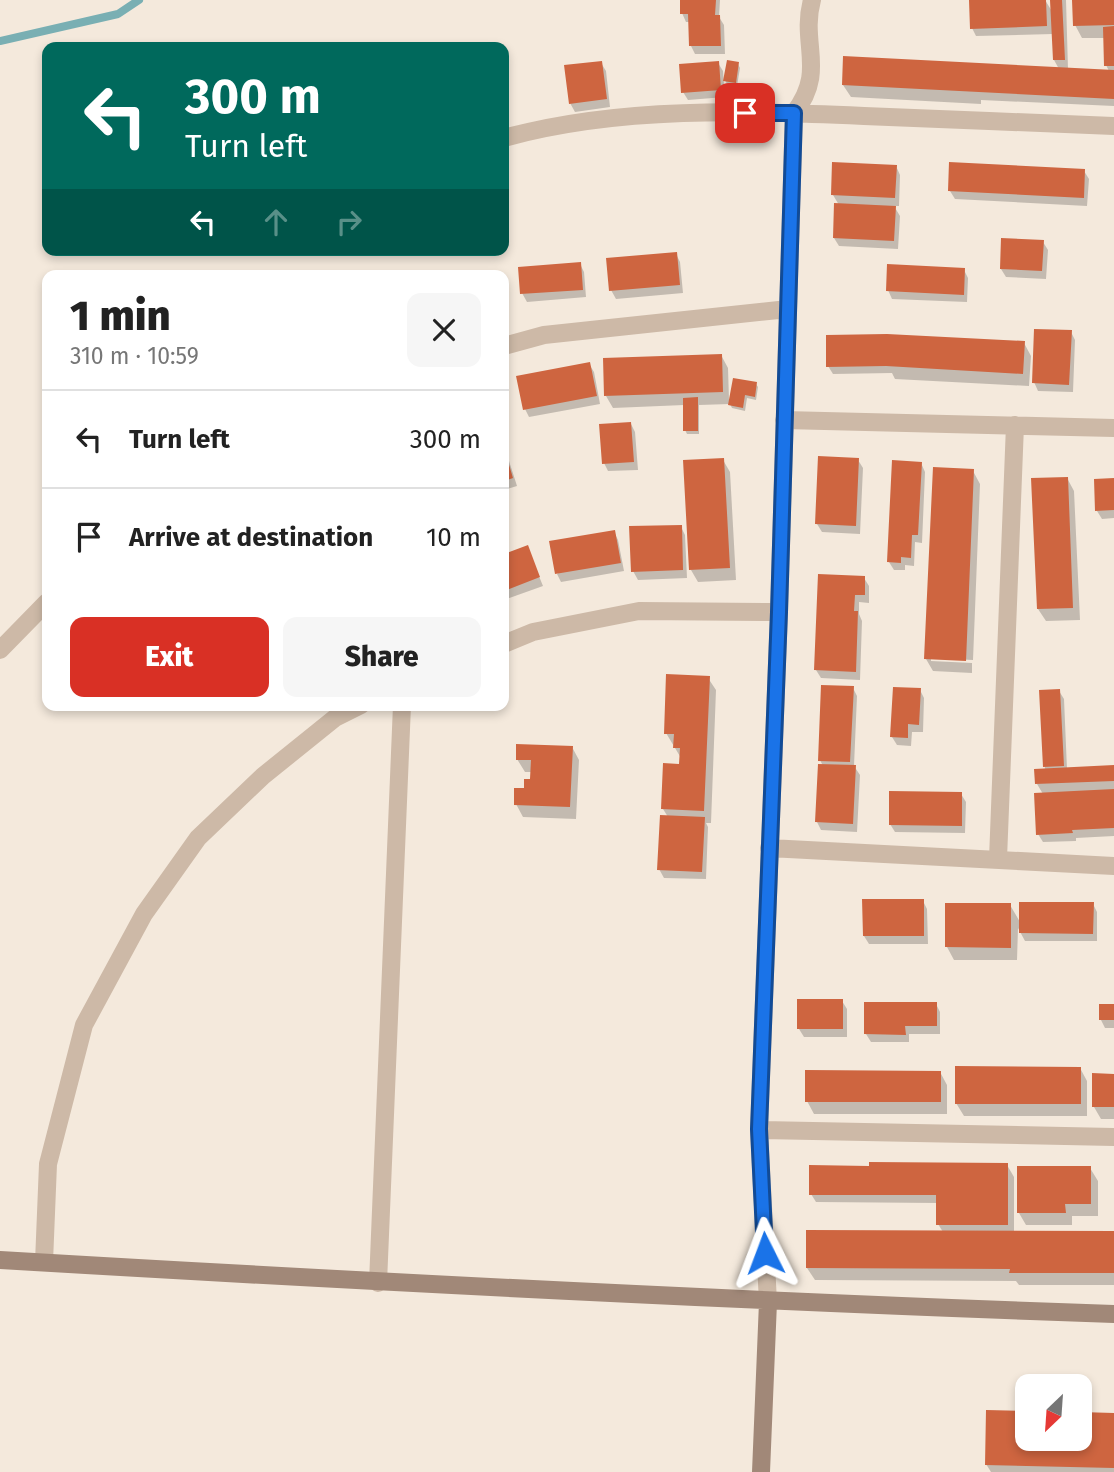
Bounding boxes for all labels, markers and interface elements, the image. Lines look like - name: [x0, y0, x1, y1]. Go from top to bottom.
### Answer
- text: 300 m: [185, 67, 321, 126]
- icon: left: [70, 70, 161, 161]
- pin: [715, 83, 775, 143]
- icon: arrive: [726, 94, 764, 132]
- text: Turn left: [185, 127, 307, 165]
- icon: left: [184, 203, 222, 241]
- icon: ahead: [257, 203, 295, 241]
- icon: right: [330, 203, 368, 241]
- text: 1 min: [70, 291, 171, 341]
- button: close: [407, 293, 481, 367]
- text: 310 m · 10:59: [70, 342, 199, 370]
- icon: left: [70, 420, 108, 458]
- text: Turn left: [129, 424, 230, 455]
- text: 300 m: [410, 424, 481, 455]
- icon: arrive: [70, 518, 108, 556]
- text: Arrive at destination: [129, 522, 373, 553]
- text: 10 m: [426, 522, 481, 553]
- button: Exit: [70, 617, 269, 697]
- button: Share: [283, 617, 481, 697]
- position arrow: [728, 1216, 802, 1290]
- north arrow: [1015, 1374, 1092, 1451]
- map controls: [1015, 1374, 1092, 1451]

